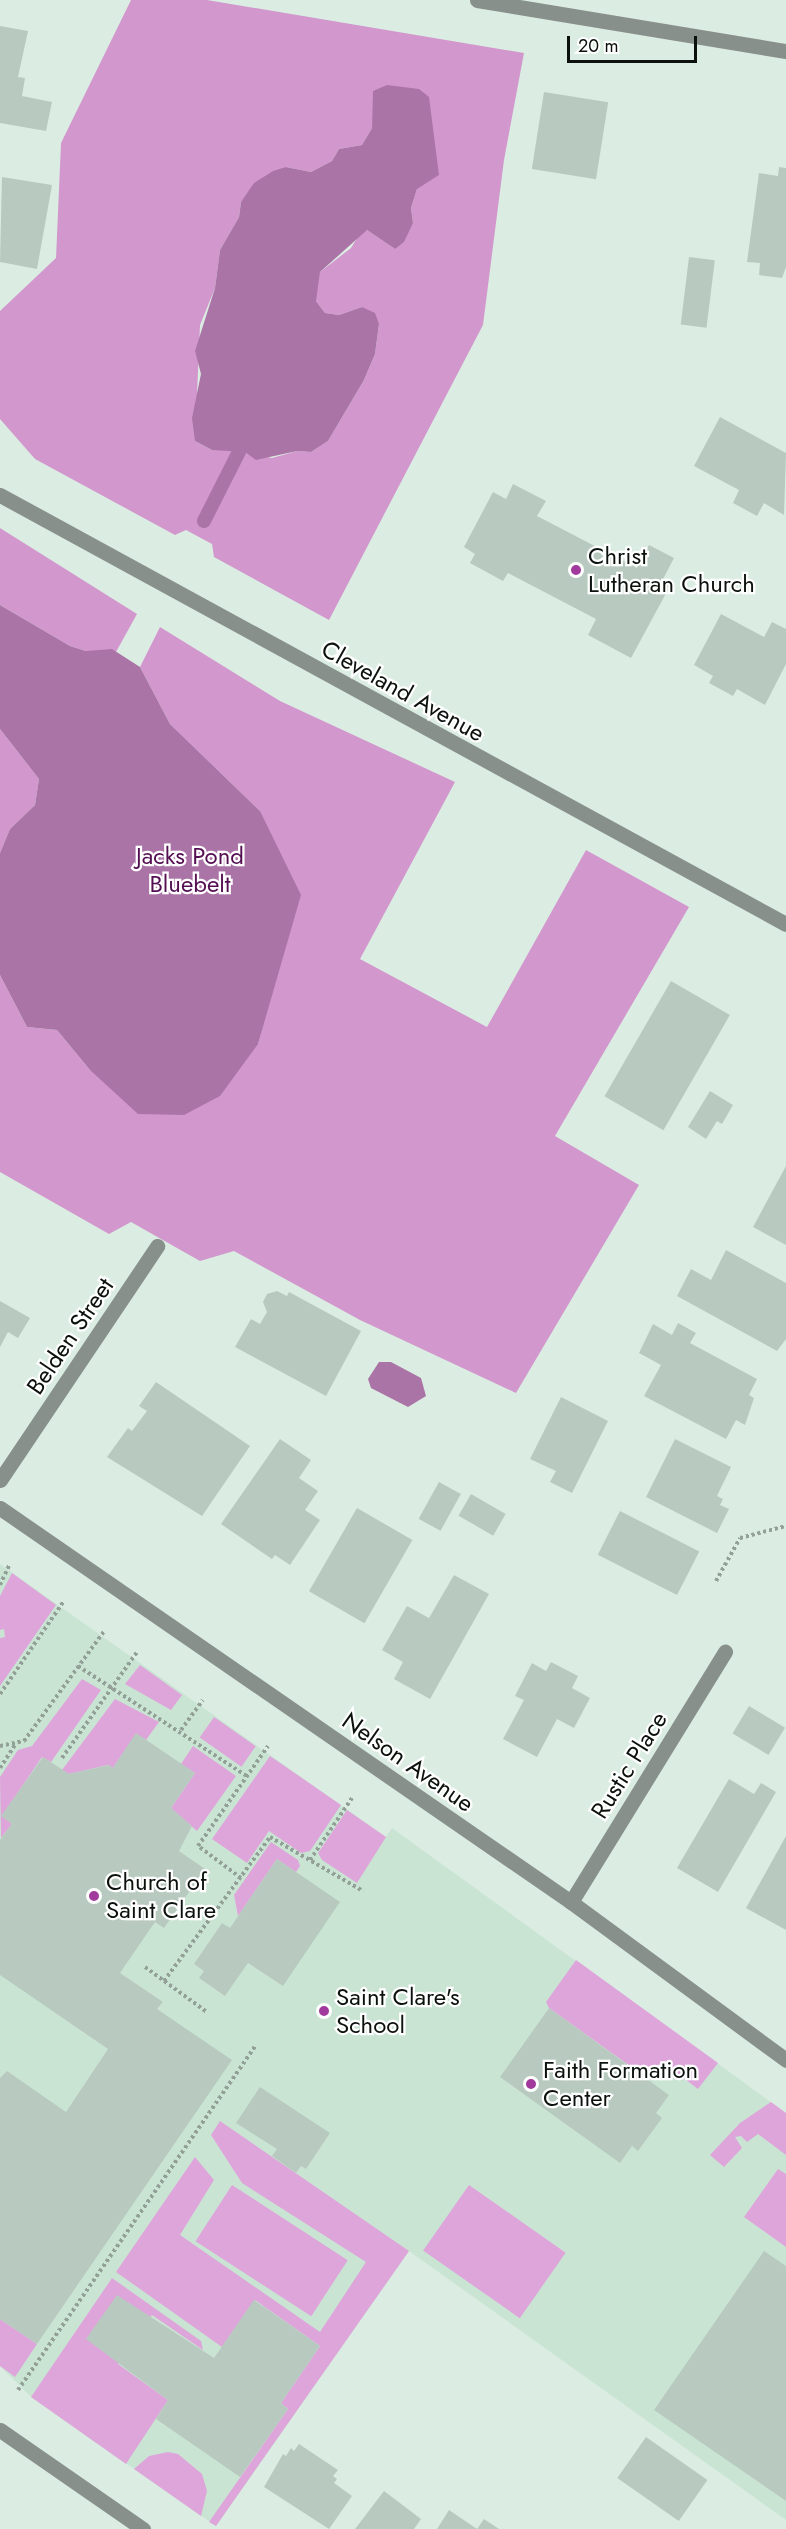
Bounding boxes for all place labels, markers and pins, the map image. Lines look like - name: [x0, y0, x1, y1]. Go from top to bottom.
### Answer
- place label: Christ Lutheran Church: [588, 542, 755, 598]
- marker: Christ Lutheran Church: [569, 563, 583, 577]
- place label: Church of Saint Clare: [106, 1868, 216, 1924]
- marker: Church of Saint Clare: [87, 1889, 101, 1903]
- place label: Saint Clare's School: [336, 1983, 460, 2039]
- marker: Saint Clare's School: [317, 2004, 331, 2018]
- place label: Faith Formation Center: [543, 2056, 698, 2112]
- marker: Faith Formation Center: [524, 2077, 538, 2091]

